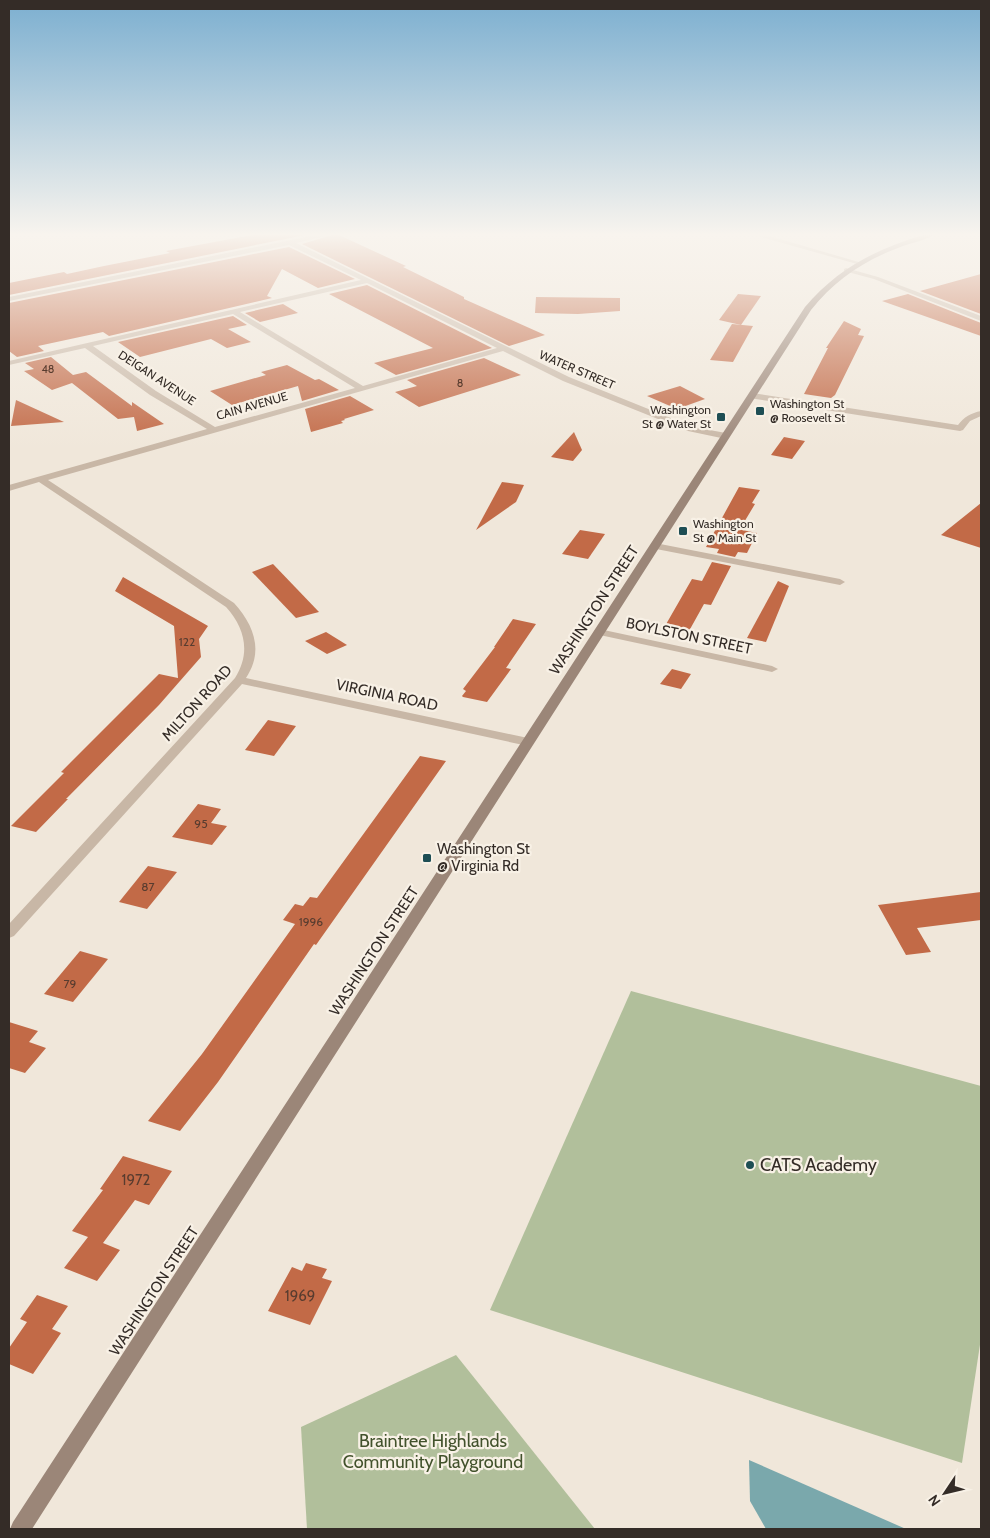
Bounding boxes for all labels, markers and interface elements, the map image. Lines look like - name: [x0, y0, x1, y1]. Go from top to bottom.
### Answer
- street label: DEIGAN AVENUE: [116, 347, 199, 408]
- street label: WATER STREET: [537, 347, 618, 392]
- house number: 48: [41, 362, 55, 376]
- house number: 8: [457, 376, 463, 390]
- street label: CAIN AVENUE: [214, 388, 290, 423]
- place label: Washington St @ Roosevelt St: [770, 396, 845, 425]
- place label: Washington St @ Water St: [642, 402, 711, 431]
- marker: Washington St @ Roosevelt St: [754, 405, 766, 417]
- marker: Washington St @ Water St: [715, 411, 727, 423]
- place label: Washington St @ Main St: [693, 516, 756, 545]
- marker: Washington St @ Main St: [677, 525, 689, 537]
- street label: WASHINGTON STREET: [546, 542, 642, 678]
- street label: BOYLSTON STREET: [624, 614, 754, 658]
- house number: 122: [179, 634, 195, 649]
- street label: MILTON ROAD: [158, 661, 236, 745]
- street label: VIRGINIA ROAD: [335, 675, 440, 715]
- house number: 95: [194, 816, 208, 831]
- place label: Washington St @ Virginia Rd: [437, 840, 530, 875]
- marker: Washington St @ Virginia Rd: [421, 852, 433, 864]
- house number: 87: [141, 879, 155, 894]
- street label: WASHINGTON STREET: [326, 883, 422, 1019]
- house number: 1996: [299, 914, 323, 929]
- house number: 79: [64, 976, 77, 991]
- place label: CATS Academy: [760, 1154, 877, 1176]
- marker: CATS Academy: [744, 1159, 756, 1171]
- house number: 1972: [122, 1171, 151, 1189]
- street label: WASHINGTON STREET: [106, 1223, 202, 1359]
- house number: 1969: [285, 1287, 315, 1305]
- park label: Braintree Highlands Community Playground: [343, 1430, 523, 1473]
- north arrow: [920, 1468, 970, 1518]
- text: N: [924, 1491, 945, 1510]

